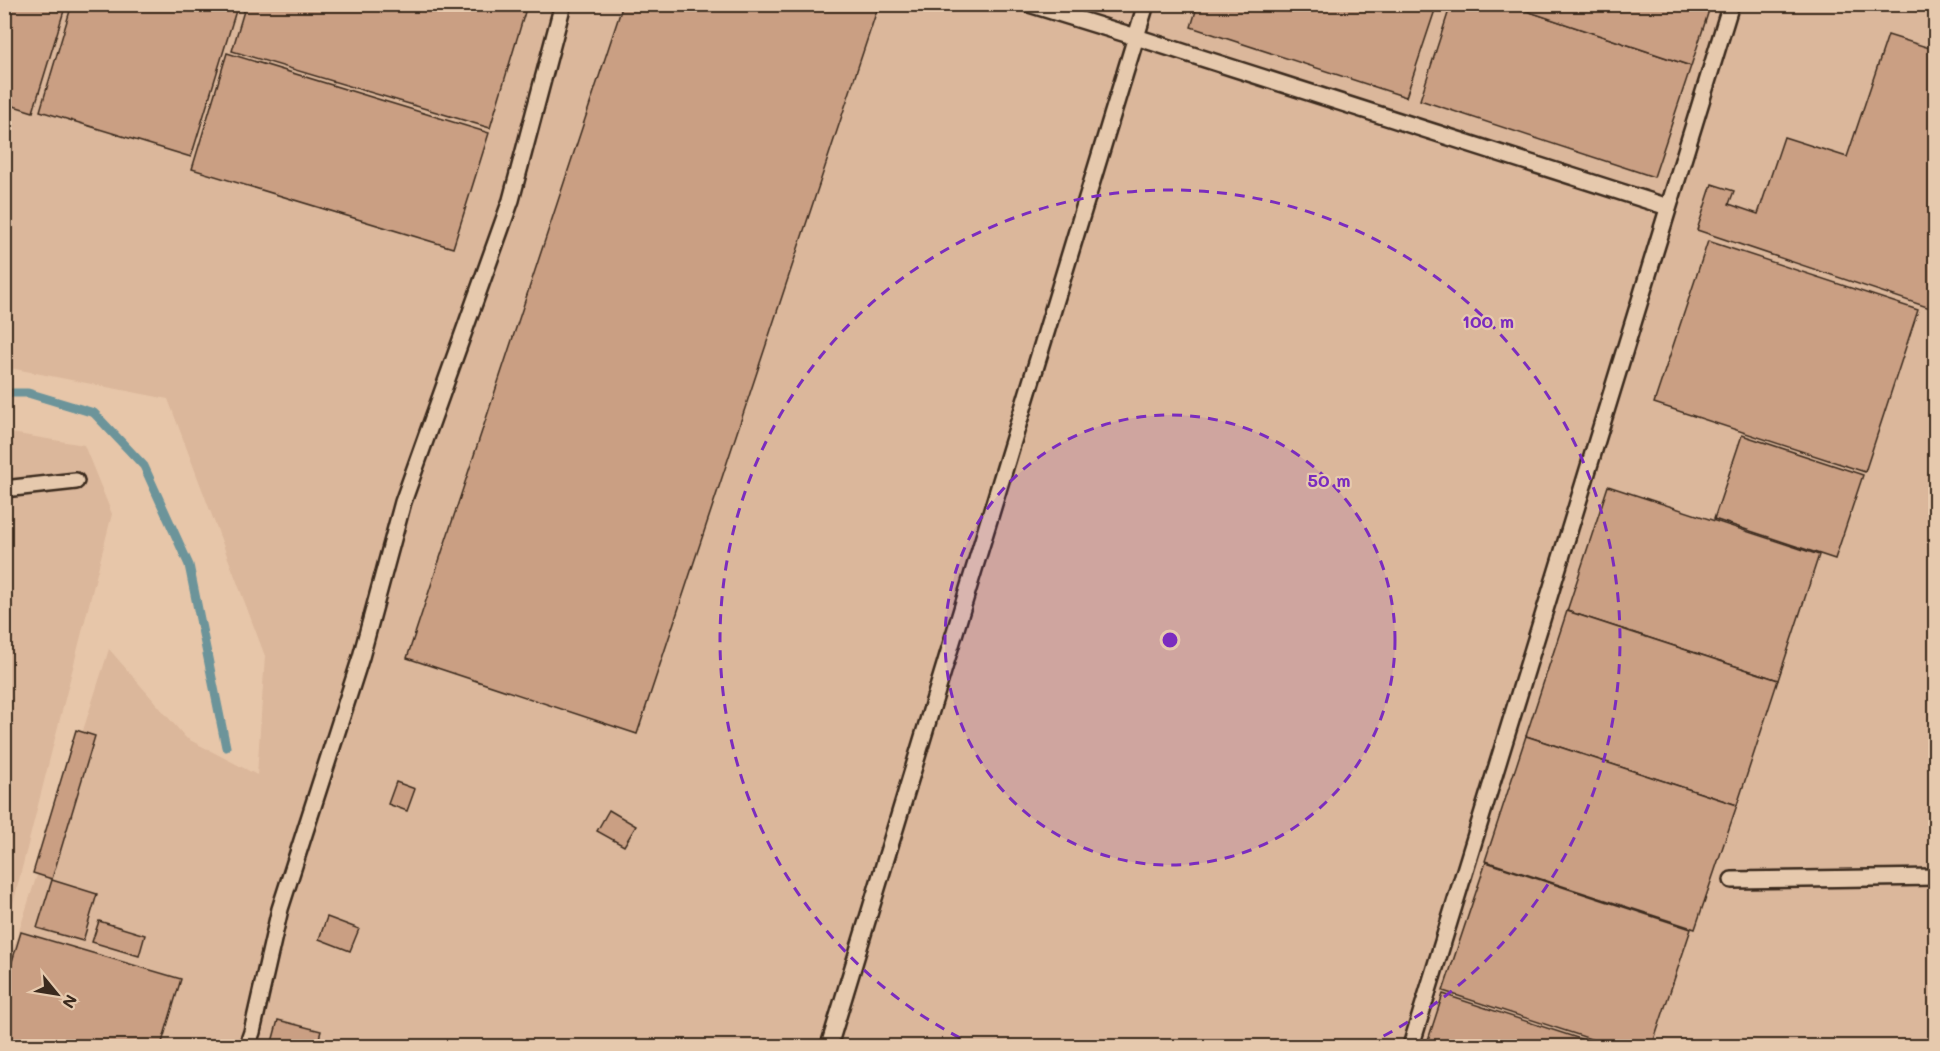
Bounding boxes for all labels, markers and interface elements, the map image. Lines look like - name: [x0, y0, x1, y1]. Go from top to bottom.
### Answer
- text: 100 m: [1462, 309, 1514, 333]
- text: 50 m: [1308, 468, 1350, 492]
- centre of rings: [1160, 630, 1180, 650]
- north arrow: [27, 964, 87, 1024]
- text: N: [58, 991, 83, 1012]

